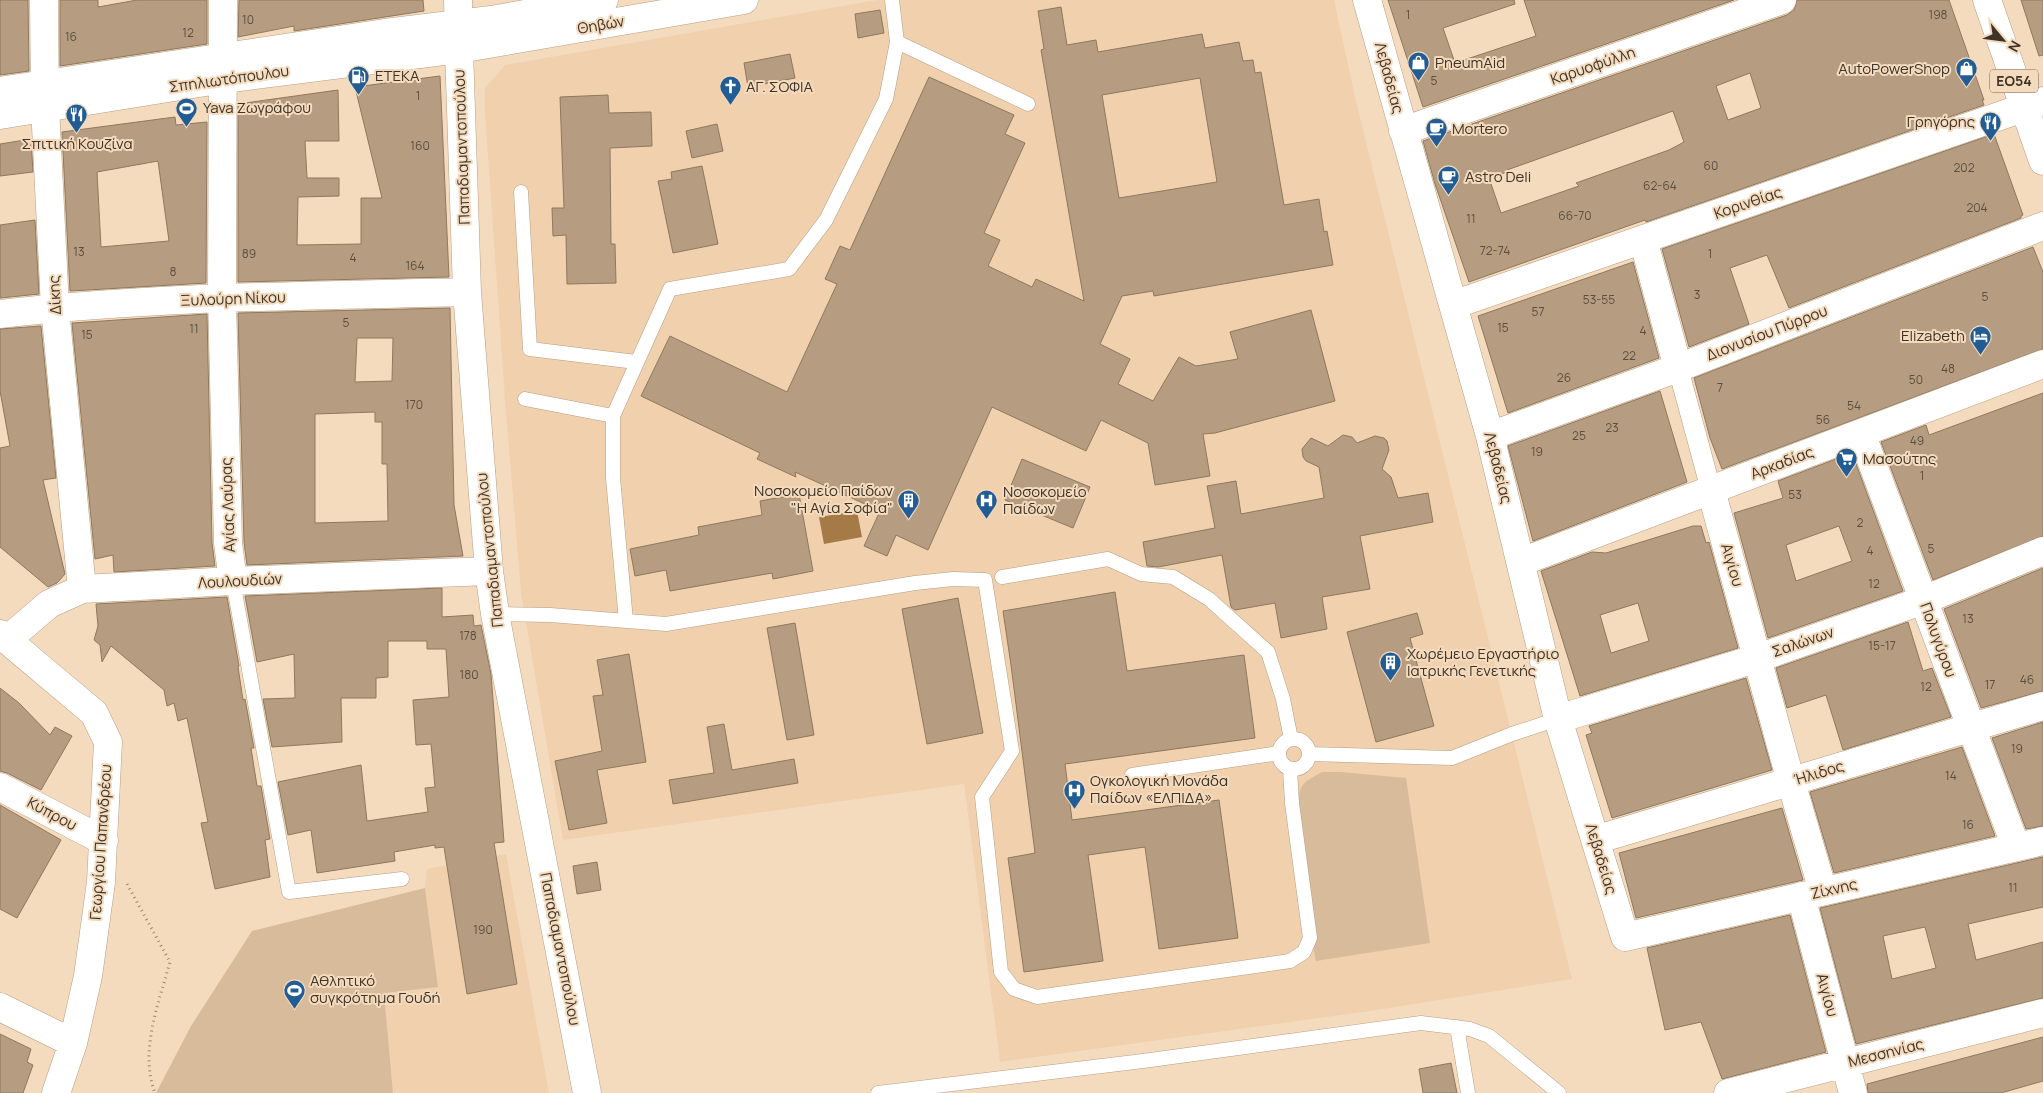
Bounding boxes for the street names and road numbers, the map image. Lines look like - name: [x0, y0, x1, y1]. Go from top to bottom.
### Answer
- street label: Θηβών: [576, 10, 626, 39]
- street label: Λεβαδείας: [1370, 40, 1409, 116]
- street label: Καρυοφύλλη: [1548, 41, 1638, 90]
- street label: Σπηλιωτόπουλου: [167, 60, 290, 97]
- street label: Παπαδιαμαντοπούλου: [448, 69, 475, 225]
- road number: ΕΟ54: [1990, 70, 2038, 92]
- street label: Κορινθίας: [1711, 181, 1785, 224]
- street label: Δίκης: [43, 275, 66, 315]
- street label: Ξυλούρη Νίκου: [180, 286, 286, 311]
- street label: Διονυσίου Πύρρου: [1703, 300, 1831, 365]
- street label: Λεβαδείας: [1479, 430, 1518, 506]
- street label: Αρκαδίας: [1747, 441, 1816, 484]
- street label: Αγίας Λαύρας: [215, 457, 240, 553]
- street label: Παπαδιαμαντοπούλου: [471, 472, 508, 628]
- street label: Αιγίου: [1716, 541, 1749, 589]
- street label: Λουλουδιών: [197, 568, 283, 593]
- street label: Πολυγύρου: [1915, 600, 1962, 680]
- street label: Σαλώνων: [1769, 621, 1837, 662]
- street label: Ήλιδος: [1791, 755, 1846, 790]
- street label: Γεωργίου Παπανδρέου: [85, 763, 116, 920]
- street label: Κύπρου: [24, 792, 81, 835]
- street label: Λεβαδείας: [1581, 821, 1622, 897]
- street label: Παπαδιαμαντοπούλου: [535, 871, 586, 1027]
- street label: Ζίχνης: [1809, 873, 1859, 904]
- street label: Αιγίου: [1812, 971, 1843, 1019]
- street label: Μεσσηνίας: [1846, 1033, 1926, 1072]

